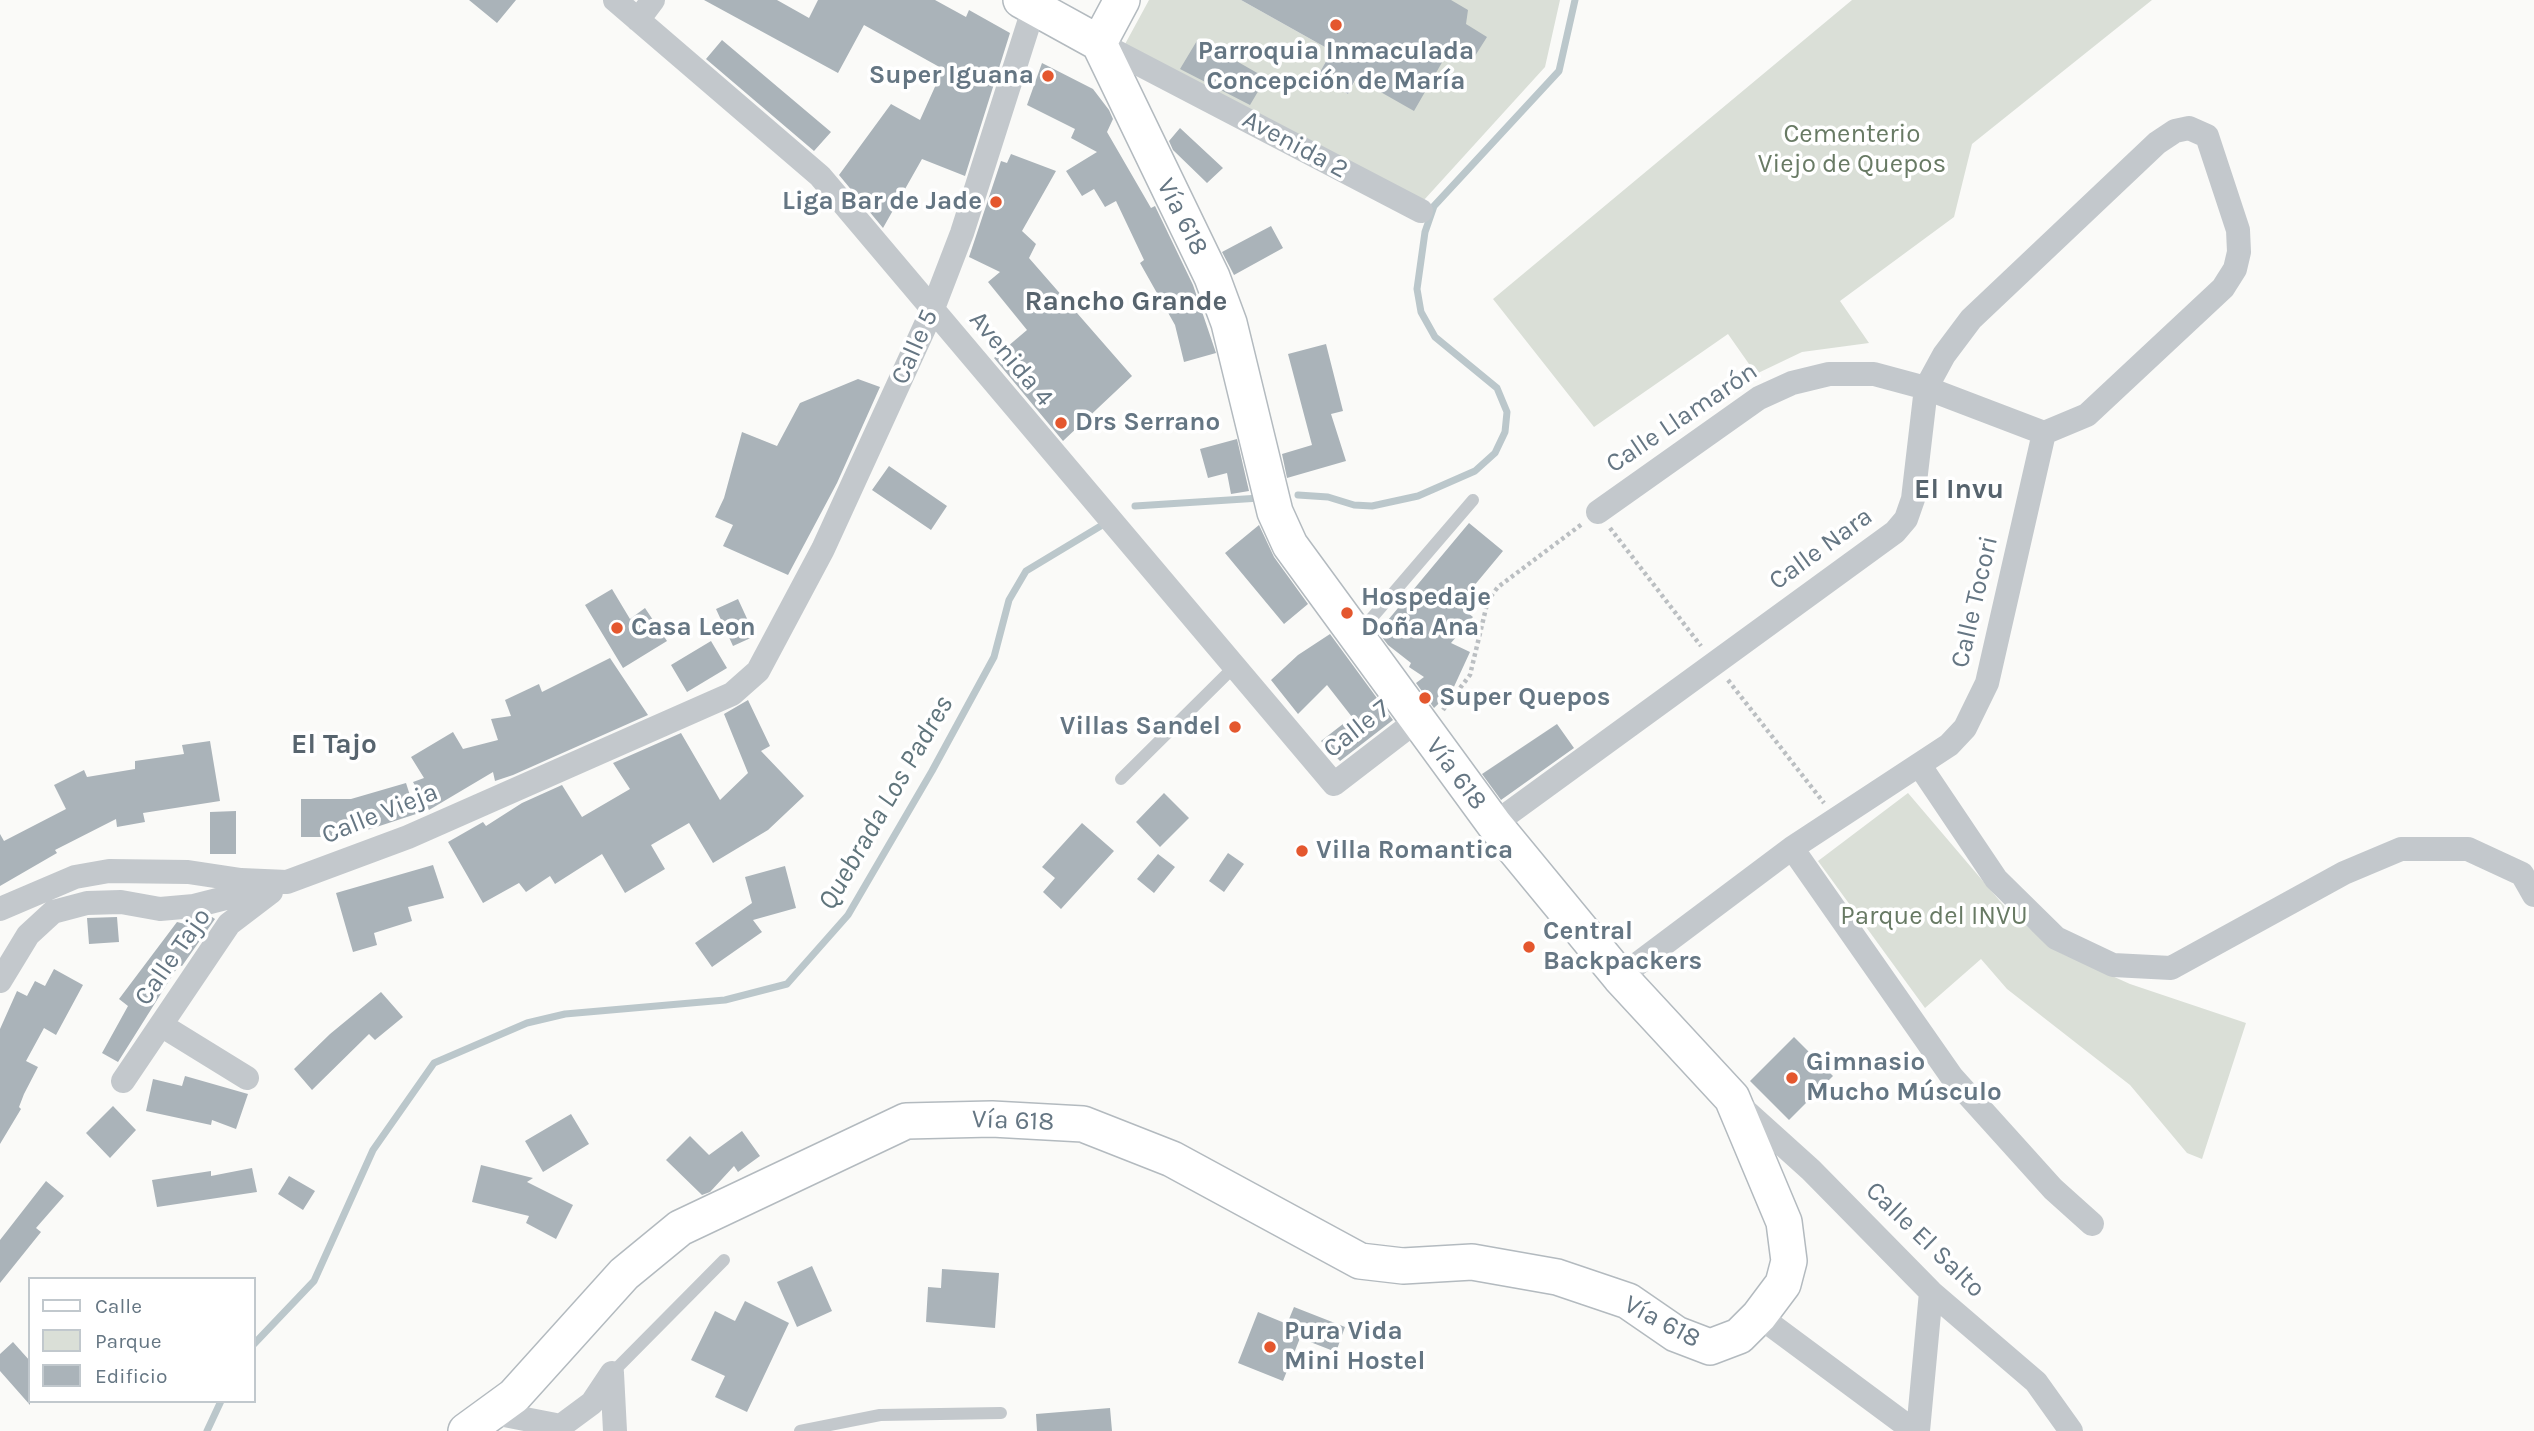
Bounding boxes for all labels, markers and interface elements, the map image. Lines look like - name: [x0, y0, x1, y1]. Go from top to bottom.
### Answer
- marker: Parroquia Inmaculada Concepción de María: [1328, 17, 1344, 33]
- place label: Parroquia Inmaculada Concepción de María: [1198, 36, 1474, 98]
- place label: Super Iguana: [869, 60, 1034, 92]
- marker: Super Iguana: [1040, 68, 1056, 84]
- street label: Avenida 2: [1237, 104, 1353, 186]
- park label: Cementerio Viejo de Quepos: [1758, 119, 1946, 180]
- street label: Vía 618: [1149, 173, 1215, 261]
- place label: Liga Bar de Jade: [782, 186, 982, 218]
- marker: Liga Bar de Jade: [988, 194, 1004, 210]
- district label: Rancho Grande: [1025, 285, 1227, 319]
- street label: Calle 5: [885, 305, 945, 389]
- street label: Avenida 4: [962, 305, 1060, 413]
- street label: Calle Llamarón: [1600, 356, 1764, 480]
- place label: Drs Serrano: [1075, 407, 1220, 439]
- marker: Drs Serrano: [1053, 415, 1069, 431]
- district label: El Invu: [1914, 473, 2004, 507]
- street label: Calle Nara: [1763, 501, 1879, 597]
- street label: Calle Tocori: [1945, 533, 2005, 671]
- place label: Hospedaje Doña Ana: [1361, 582, 1491, 644]
- marker: Hospedaje Doña Ana: [1339, 605, 1355, 621]
- place label: Casa Leon: [631, 612, 756, 644]
- marker: Casa Leon: [609, 620, 625, 636]
- place label: Super Quepos: [1439, 682, 1611, 714]
- water label: Quebrada Los Padres: [811, 690, 961, 916]
- marker: Super Quepos: [1417, 690, 1433, 706]
- street label: Calle 7: [1317, 693, 1397, 765]
- place label: Villas Sandel: [1060, 711, 1221, 743]
- marker: Villas Sandel: [1227, 719, 1243, 735]
- district label: El Tajo: [291, 728, 377, 762]
- street label: Vía 618: [1419, 732, 1493, 816]
- street label: Calle Vieja: [317, 777, 443, 851]
- place label: Villa Romantica: [1316, 835, 1513, 867]
- marker: Villa Romantica: [1294, 843, 1310, 859]
- park label: Parque del INVU: [1840, 901, 2028, 933]
- street label: Calle Tajo: [128, 902, 218, 1012]
- place label: Central Backpackers: [1543, 916, 1702, 978]
- marker: Central Backpackers: [1521, 939, 1537, 955]
- place label: Gimnasio Mucho Músculo: [1806, 1047, 2002, 1108]
- marker: Gimnasio Mucho Músculo: [1784, 1070, 1800, 1086]
- street label: Vía 618: [971, 1104, 1055, 1138]
- street label: Calle El Salto: [1859, 1175, 1991, 1305]
- legend: [28, 1277, 256, 1403]
- street label: Vía 618: [1618, 1289, 1706, 1355]
- text: Calle: [95, 1294, 142, 1318]
- place label: Pura Vida Mini Hostel: [1284, 1316, 1425, 1378]
- text: Parque: [95, 1329, 162, 1353]
- marker: Pura Vida Mini Hostel: [1262, 1339, 1278, 1355]
- text: Edificio: [95, 1364, 168, 1388]

